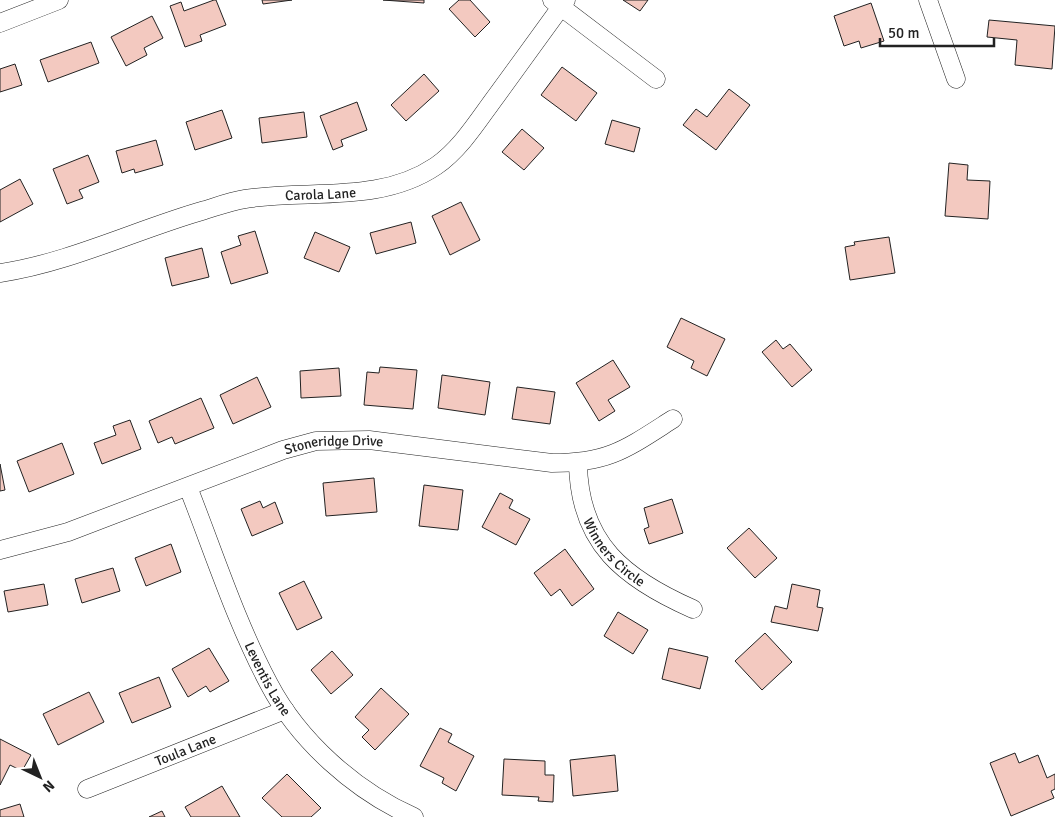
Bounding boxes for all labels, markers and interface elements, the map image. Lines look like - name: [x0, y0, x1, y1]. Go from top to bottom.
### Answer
- scale bar: [880, 15, 994, 47]
- text: 50 m: [888, 24, 919, 42]
- street label: Carola Lane: [285, 184, 357, 204]
- street label: Stoneridge Drive: [282, 432, 384, 458]
- street label: Winners Circle: [579, 515, 648, 591]
- street label: Leventis Lane: [241, 639, 294, 719]
- street label: Toula Lane: [153, 730, 218, 770]
- north arrow: [15, 752, 65, 802]
- text: N: [39, 777, 58, 796]

